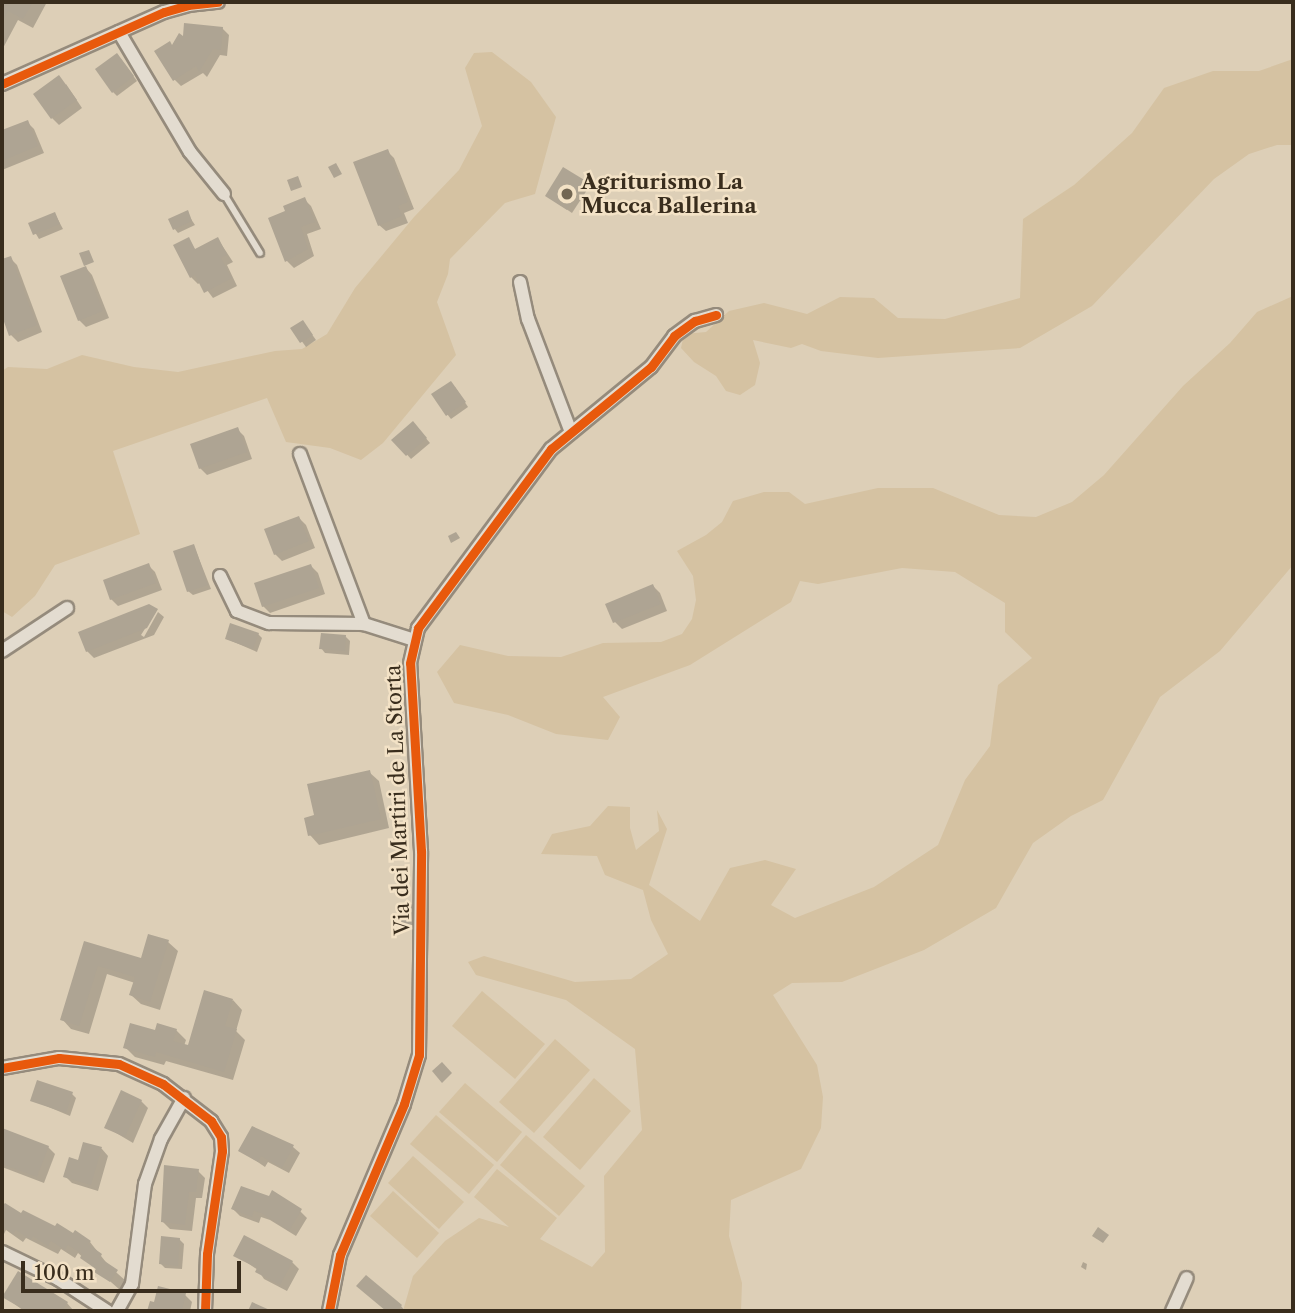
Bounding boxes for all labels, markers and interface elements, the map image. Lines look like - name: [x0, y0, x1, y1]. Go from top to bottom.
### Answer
- place label: Agriturismo La Mucca Ballerina: [581, 169, 757, 219]
- marker: Agriturismo La Mucca Ballerina: [559, 186, 575, 202]
- street label: Via dei Martiri de La Storta: [381, 664, 415, 936]
- scale bar: [24, 1246, 245, 1290]
- text: 100 m: [34, 1260, 95, 1285]

